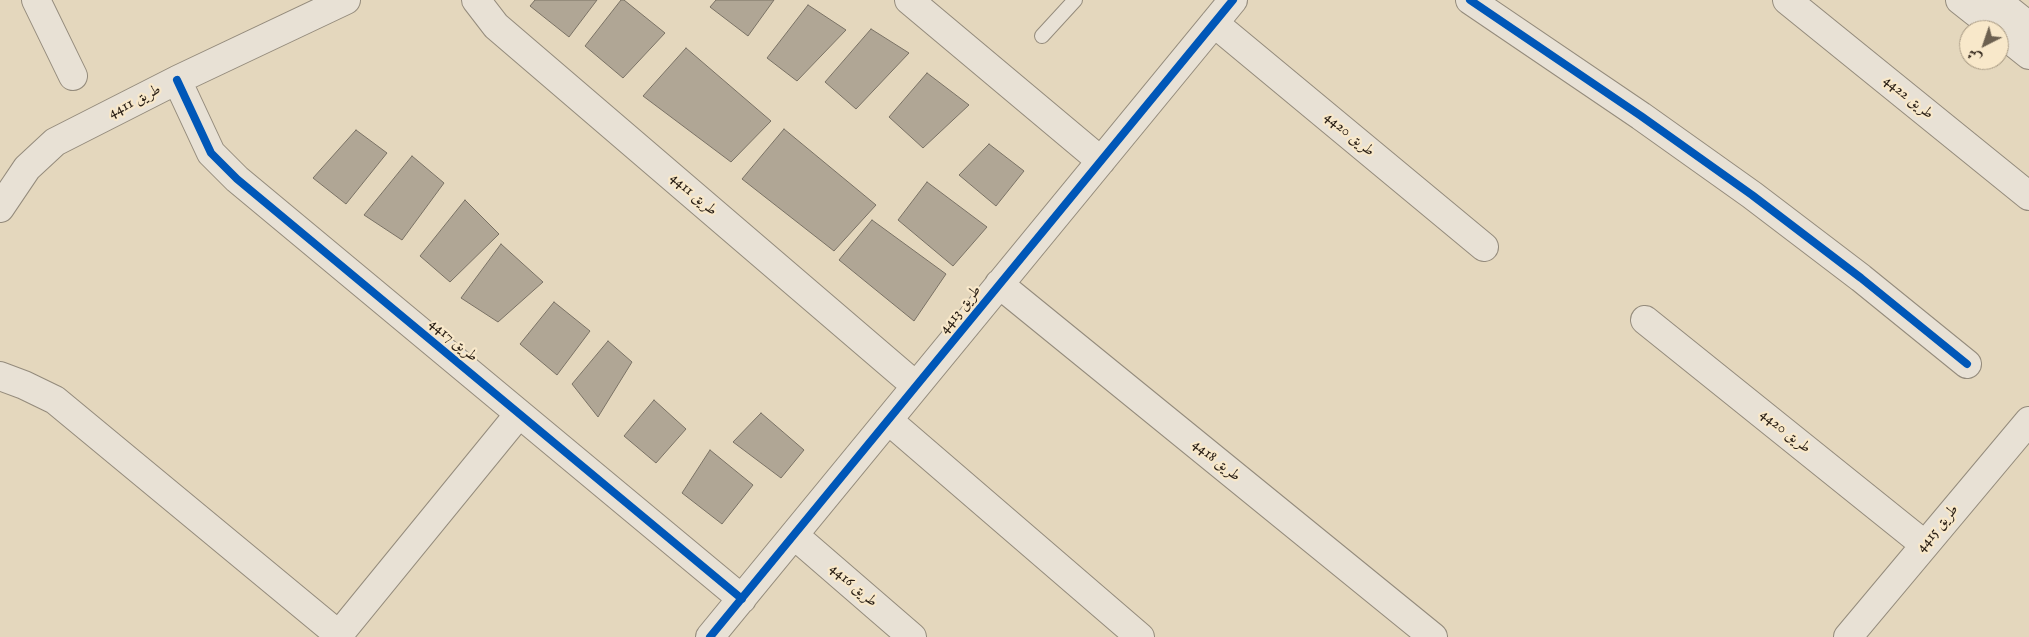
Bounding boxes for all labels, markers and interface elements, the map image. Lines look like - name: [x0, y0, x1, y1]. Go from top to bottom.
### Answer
- north arrow: [1959, 20, 2009, 70]
- text: ش: [1964, 44, 1986, 67]
- street label: طريق 4422: [1879, 72, 1937, 124]
- street label: طريق 4411: [106, 81, 164, 123]
- street label: طريق 4420: [1320, 109, 1378, 161]
- street label: طريق 4411: [666, 170, 720, 220]
- street label: طريق 4413: [936, 282, 986, 338]
- street label: طريق 4417: [425, 315, 481, 367]
- street label: طريق 4420: [1756, 406, 1814, 458]
- street label: طريق 4418: [1188, 436, 1244, 486]
- street label: طريق 4415: [1913, 502, 1963, 556]
- street label: طريق 4416: [825, 560, 881, 612]

